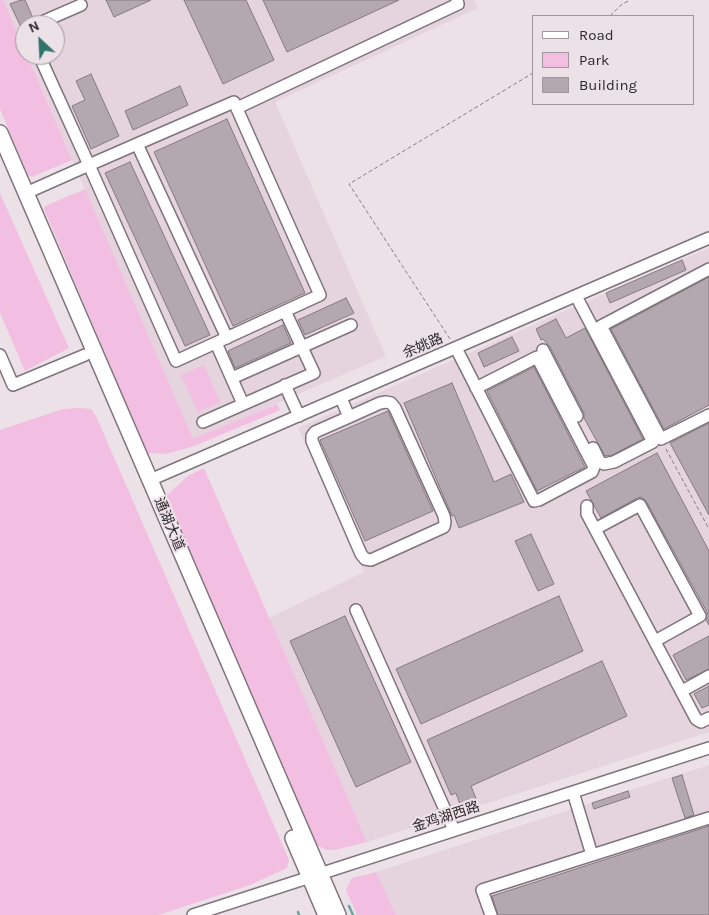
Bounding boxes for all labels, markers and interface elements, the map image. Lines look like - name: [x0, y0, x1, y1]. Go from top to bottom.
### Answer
- north arrow: [15, 15, 65, 65]
- legend: [532, 15, 694, 105]
- text: N: [26, 17, 42, 37]
- text: Road: [579, 26, 614, 44]
- text: Park: [579, 51, 609, 69]
- text: Building: [579, 76, 637, 94]
- street label: 余姚路: [400, 330, 446, 362]
- street label: 通湖大道: [150, 495, 188, 553]
- street label: 金鸡湖西路: [410, 798, 482, 836]

